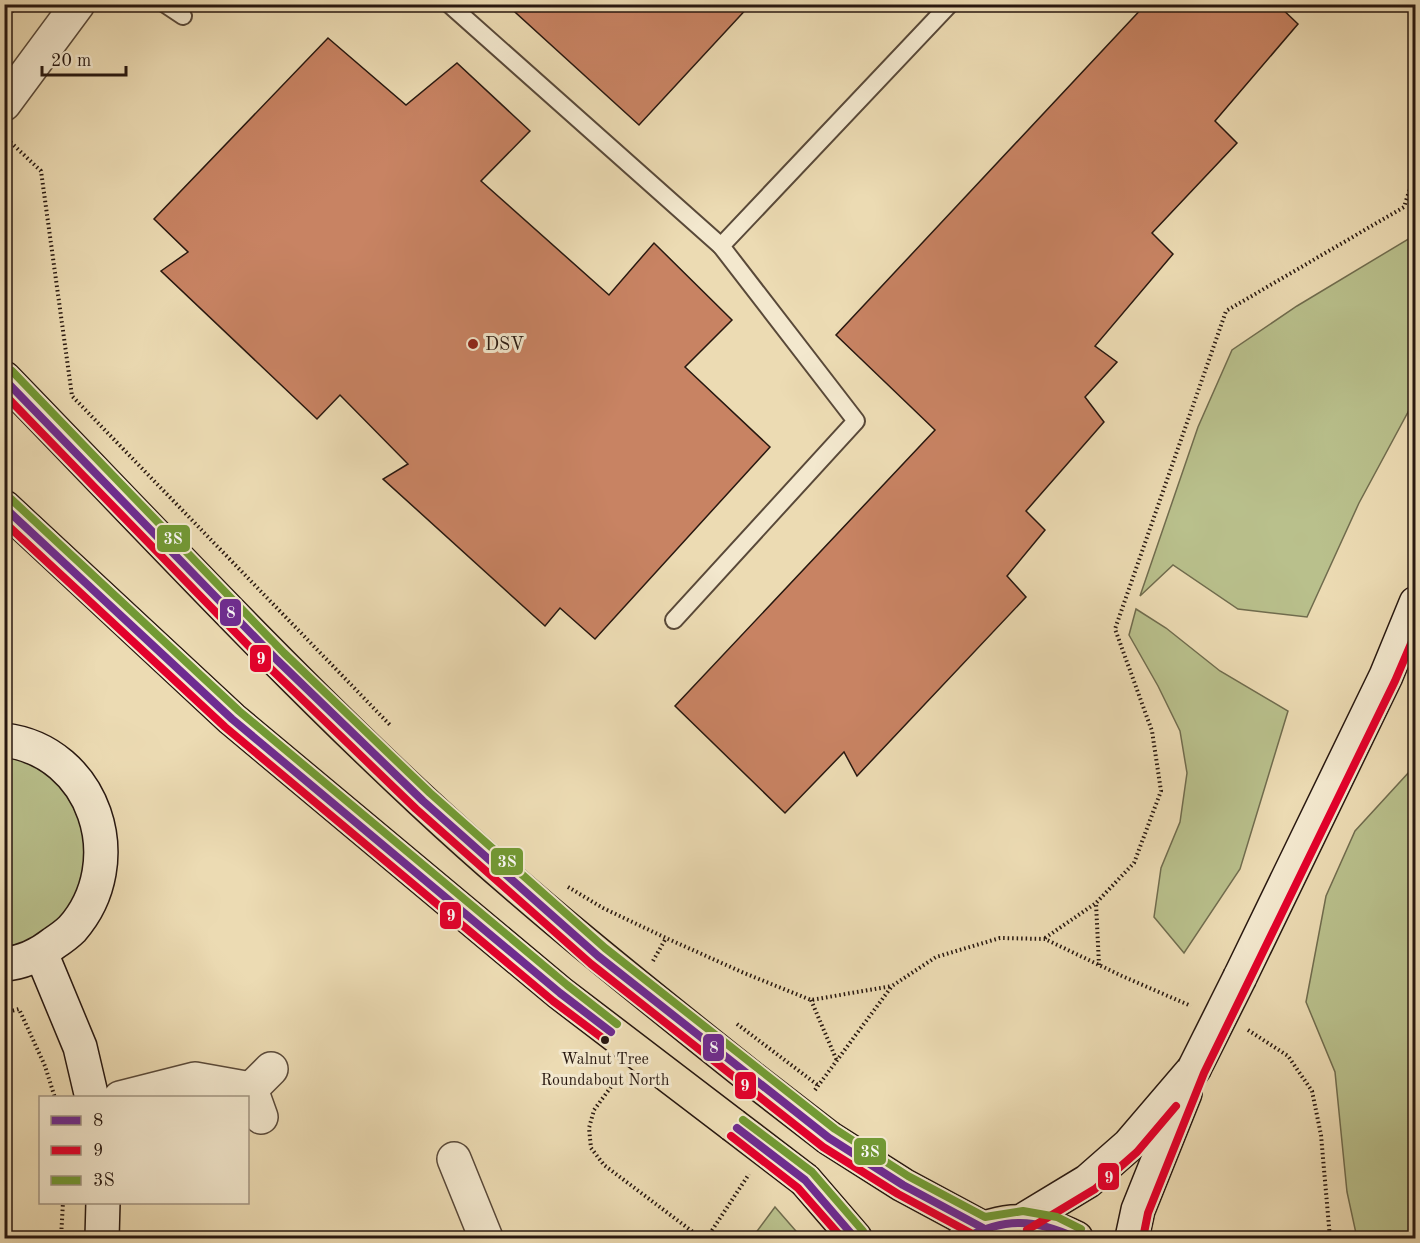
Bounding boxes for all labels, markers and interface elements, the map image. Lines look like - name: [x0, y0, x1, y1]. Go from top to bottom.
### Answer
- scale bar: [42, 39, 126, 77]
- text: 20 m: [51, 52, 91, 70]
- place label: DSV: [485, 336, 524, 354]
- marker: DSV: [466, 337, 480, 351]
- line badge: 3S: [156, 524, 191, 553]
- text: 3S: [163, 532, 183, 548]
- line badge: 8: [219, 598, 242, 627]
- text: 8: [226, 606, 236, 622]
- line badge: 9: [249, 644, 272, 673]
- text: 9: [256, 652, 266, 668]
- line badge: 3S: [490, 847, 524, 876]
- text: 3S: [497, 855, 517, 871]
- line badge: 9: [439, 901, 462, 930]
- text: 9: [446, 909, 456, 925]
- line badge: 8: [702, 1033, 725, 1062]
- marker: Walnut Tree Roundabout North: [599, 1034, 611, 1046]
- text: 8: [709, 1041, 719, 1057]
- place label: Walnut Tree Roundabout North: [541, 1052, 670, 1089]
- line badge: 9: [734, 1071, 757, 1100]
- text: 9: [740, 1079, 750, 1095]
- legend: [39, 1096, 249, 1204]
- text: 8: [93, 1112, 103, 1130]
- line badge: 3S: [853, 1137, 887, 1166]
- text: 9: [93, 1142, 103, 1160]
- text: 3S: [860, 1145, 880, 1161]
- line badge: 9: [1097, 1162, 1120, 1191]
- text: 9: [1104, 1171, 1114, 1187]
- text: 3S: [93, 1172, 115, 1190]

